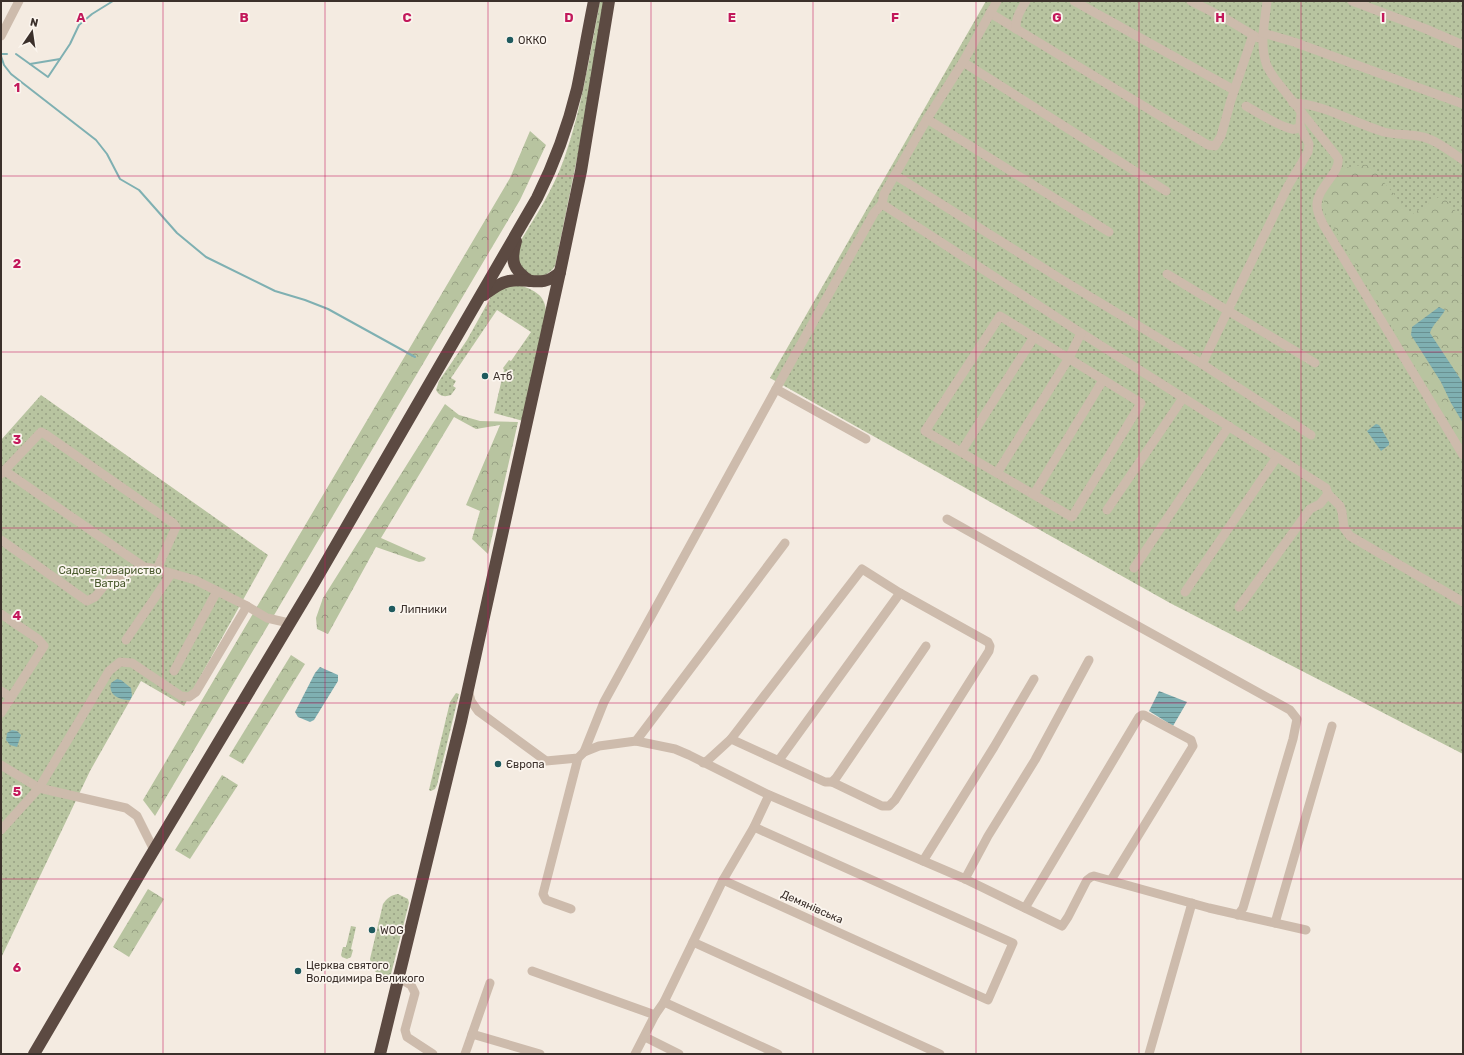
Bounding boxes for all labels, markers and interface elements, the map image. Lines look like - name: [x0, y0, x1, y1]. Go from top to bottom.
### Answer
- text: A: [76, 10, 86, 25]
- text: B: [239, 10, 249, 25]
- text: C: [402, 10, 412, 25]
- text: D: [564, 10, 574, 25]
- text: E: [728, 10, 736, 25]
- text: F: [891, 10, 899, 25]
- text: G: [1052, 10, 1062, 25]
- text: H: [1215, 10, 1225, 25]
- text: I: [1381, 10, 1385, 25]
- north arrow: [12, 12, 52, 52]
- text: N: [29, 16, 40, 30]
- place label: ОККО: [518, 34, 547, 47]
- marker: ОККО: [505, 35, 515, 45]
- text: 1: [14, 80, 20, 95]
- text: 2: [13, 256, 21, 271]
- place label: Атб: [493, 370, 512, 383]
- marker: Атб: [480, 371, 490, 381]
- text: 3: [13, 432, 22, 447]
- park label: Садове товариство "Ватра": [59, 564, 161, 590]
- place label: Липники: [400, 603, 447, 616]
- marker: Липники: [387, 604, 397, 614]
- text: 4: [13, 608, 22, 623]
- place label: Європа: [506, 758, 545, 771]
- marker: Європа: [493, 759, 503, 769]
- text: 5: [13, 784, 21, 799]
- street label: Демянівська: [779, 888, 845, 926]
- place label: WOG: [380, 924, 404, 937]
- marker: WOG: [367, 925, 377, 935]
- place label: Церква святого Володимира Великого: [306, 959, 425, 985]
- text: 6: [13, 960, 22, 975]
- marker: Церква святого Володимира Великого: [293, 966, 303, 976]

